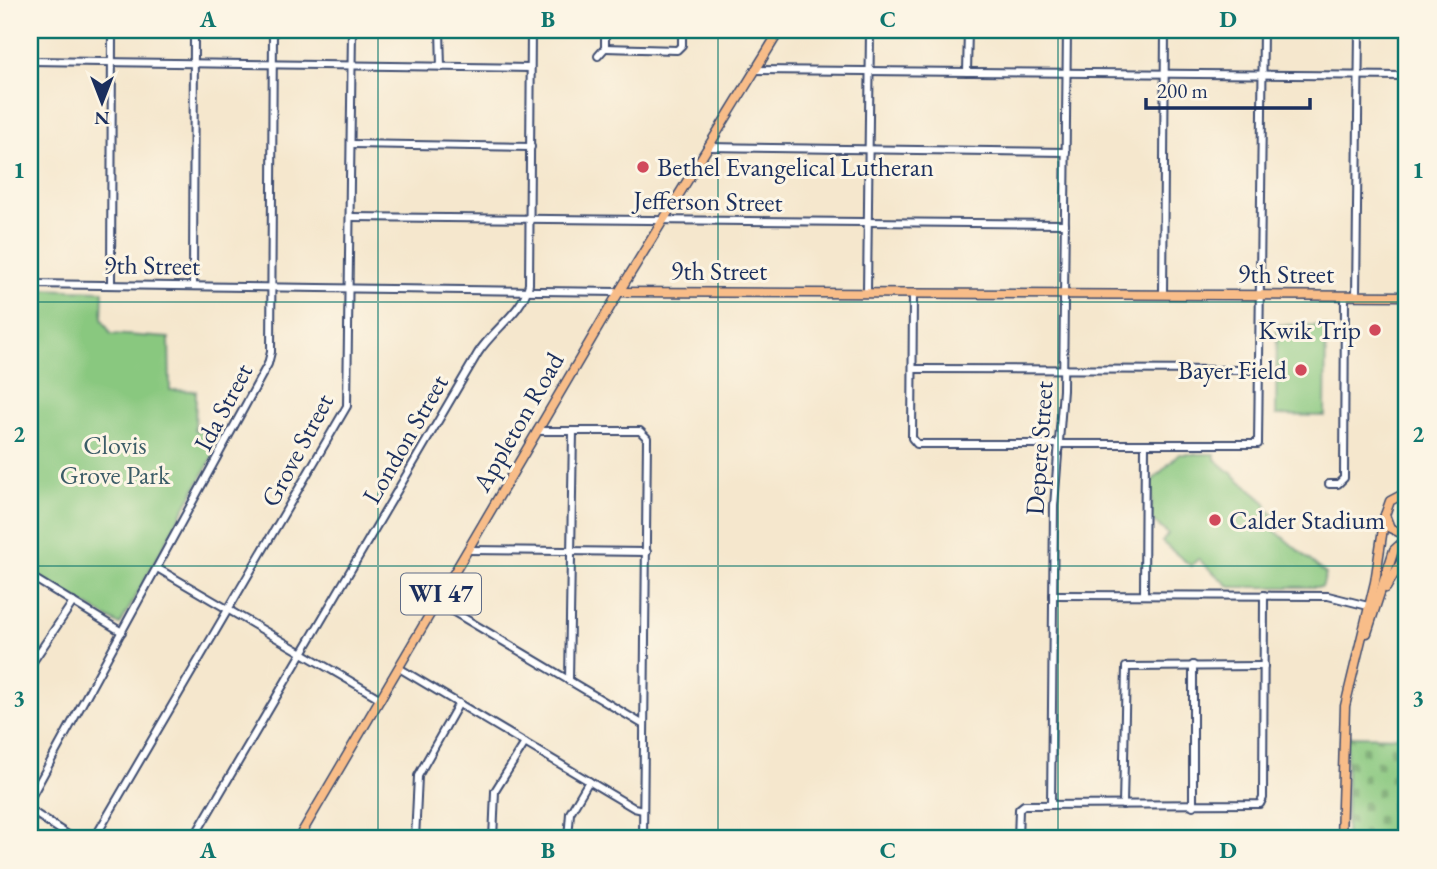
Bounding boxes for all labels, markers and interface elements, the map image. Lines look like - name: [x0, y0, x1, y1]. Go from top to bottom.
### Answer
- text: A: [199, 4, 217, 34]
- text: B: [541, 4, 555, 34]
- text: C: [880, 4, 896, 34]
- text: D: [1219, 4, 1237, 34]
- north arrow: [66, 66, 136, 136]
- scale bar: [1146, 66, 1311, 110]
- text: 200 m: [1157, 77, 1208, 104]
- text: N: [94, 106, 110, 131]
- place label: Bethel Evangelical Lutheran: [657, 150, 934, 184]
- text: 1: [13, 155, 25, 185]
- text: 1: [1412, 155, 1424, 185]
- marker: Bethel Evangelical Lutheran: [635, 159, 651, 175]
- street label: Jefferson Street: [631, 183, 783, 219]
- street label: 9th Street: [104, 247, 200, 283]
- street label: 9th Street: [671, 254, 767, 288]
- street label: 9th Street: [1238, 257, 1334, 291]
- place label: Kwik Trip: [1258, 313, 1361, 347]
- marker: Kwik Trip: [1367, 322, 1383, 338]
- street label: Appleton Road: [464, 346, 572, 499]
- place label: Bayer Field: [1178, 353, 1288, 387]
- street label: Ida Street: [186, 357, 260, 457]
- marker: Bayer Field: [1293, 362, 1309, 378]
- street label: London Street: [354, 368, 456, 510]
- street label: Depere Street: [1017, 380, 1061, 516]
- street label: Grove Street: [253, 388, 341, 512]
- text: 2: [13, 419, 25, 449]
- text: 2: [1412, 419, 1424, 449]
- park label: Clovis Grove Park: [60, 428, 171, 492]
- place label: Calder Stadium: [1229, 503, 1385, 537]
- marker: Calder Stadium: [1207, 512, 1223, 528]
- road number: WI 47: [401, 574, 481, 614]
- text: 3: [13, 683, 25, 713]
- text: 3: [1412, 683, 1424, 713]
- text: A: [199, 835, 217, 865]
- text: B: [541, 835, 555, 865]
- text: C: [880, 835, 896, 865]
- text: D: [1219, 835, 1237, 865]

